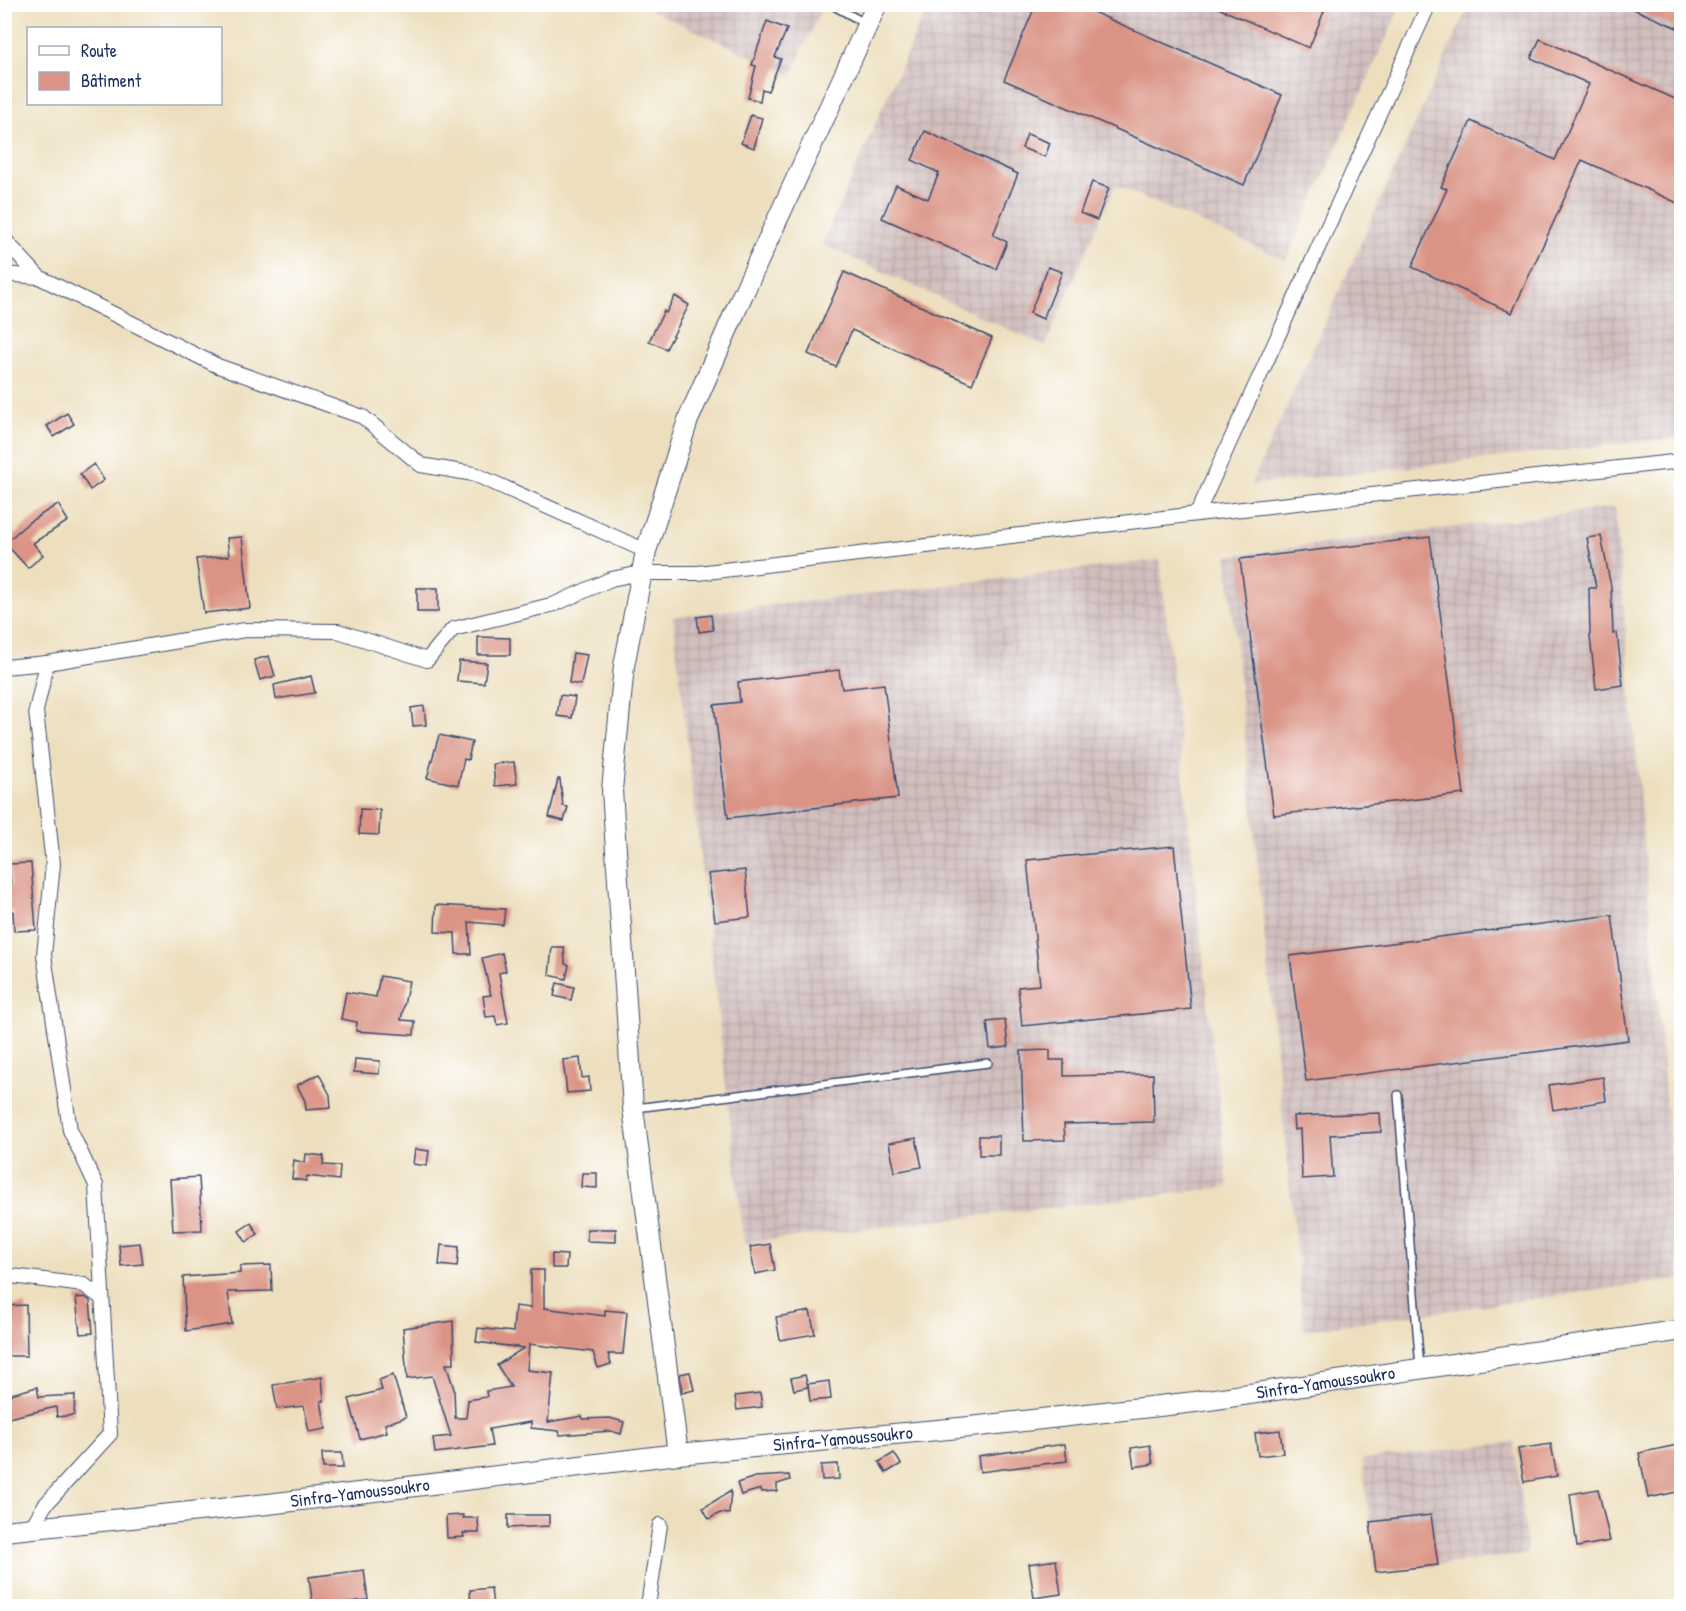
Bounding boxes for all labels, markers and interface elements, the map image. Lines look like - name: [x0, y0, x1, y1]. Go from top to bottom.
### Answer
- legend: [27, 27, 222, 105]
- text: Route: [81, 38, 117, 63]
- text: Bâtiment: [81, 68, 142, 93]
- street label: Sinfra-Yamoussoukro: [1254, 1360, 1397, 1405]
- street label: Sinfra-Yamoussoukro: [772, 1419, 914, 1457]
- street label: Sinfra-Yamoussoukro: [289, 1471, 431, 1513]

